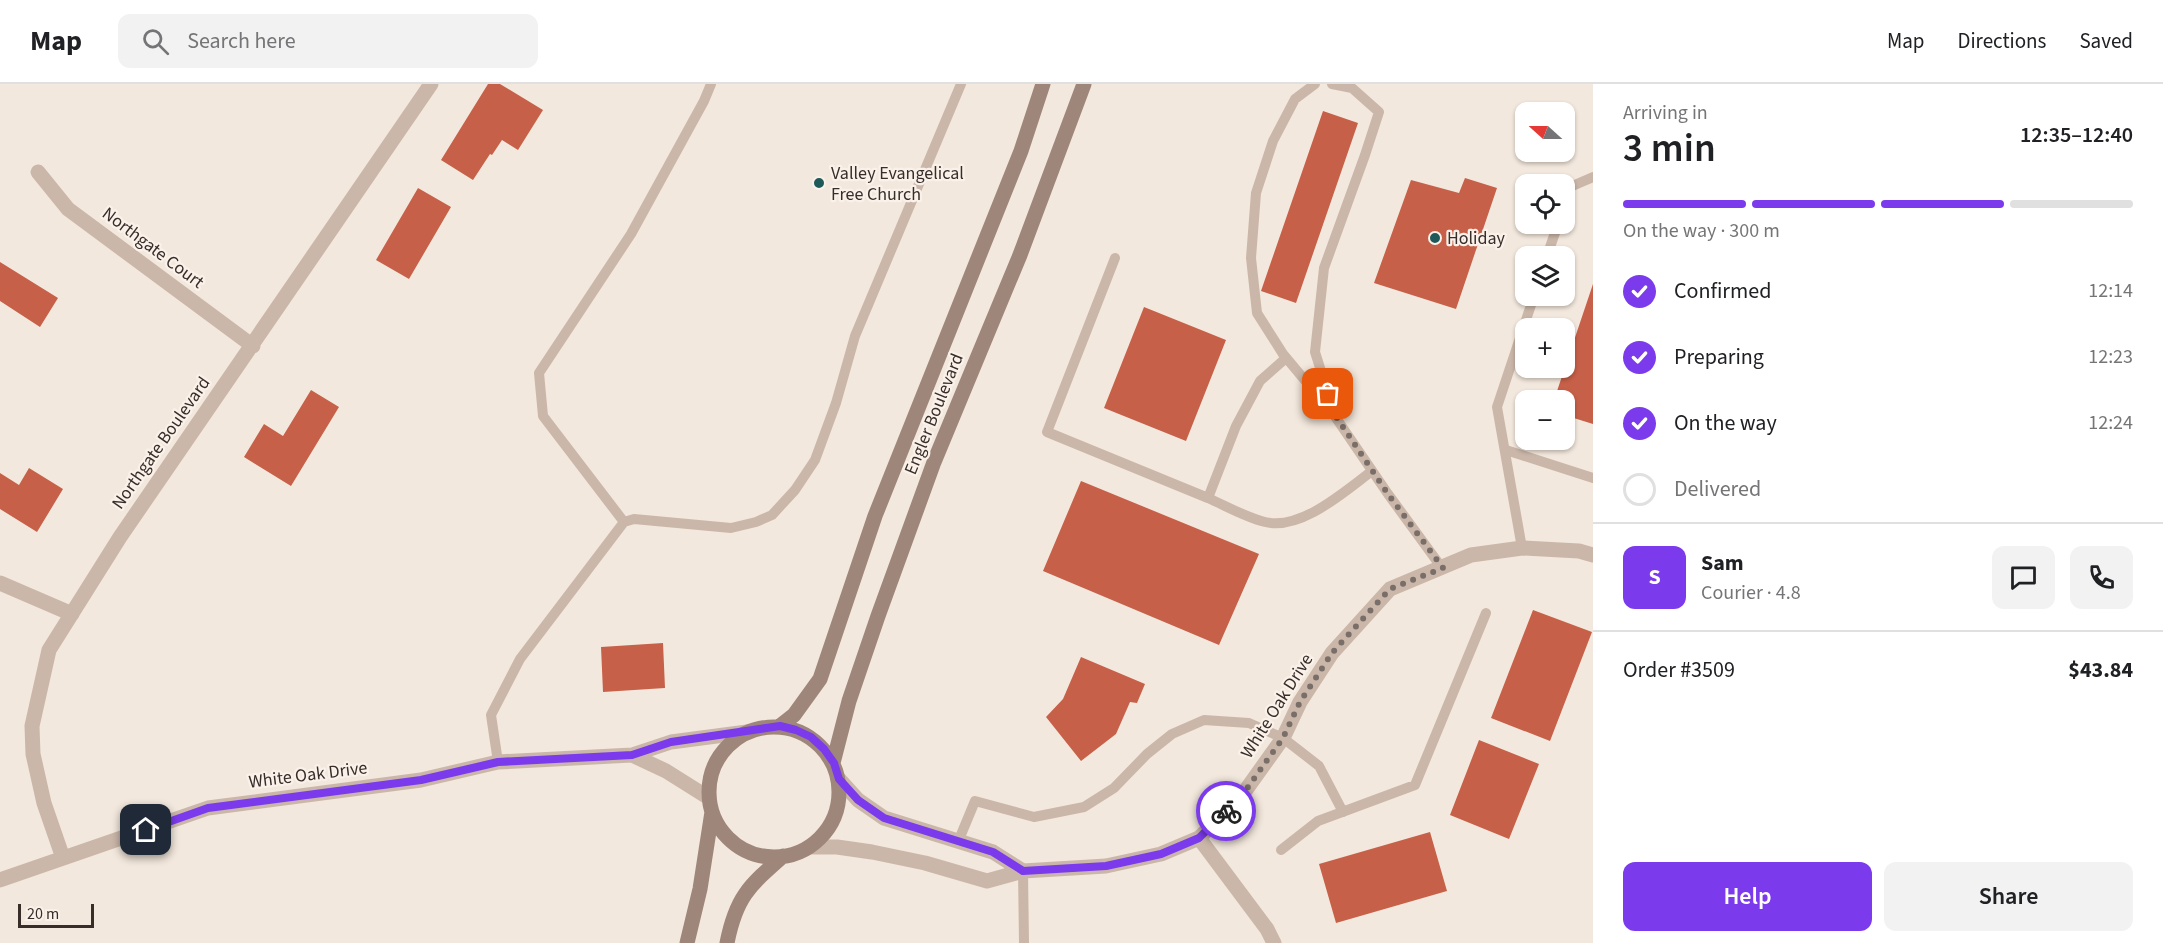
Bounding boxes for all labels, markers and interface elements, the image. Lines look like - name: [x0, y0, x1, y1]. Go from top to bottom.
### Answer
- search box: [118, 14, 538, 68]
- text: Map: [30, 21, 82, 61]
- icon: search: [139, 25, 172, 58]
- text: Search here: [187, 25, 296, 57]
- text: Map: [1887, 26, 1925, 56]
- text: Directions: [1958, 26, 2046, 56]
- text: Saved: [2079, 26, 2133, 56]
- text: Arriving in: [1623, 99, 1708, 127]
- north arrow: [1515, 102, 1575, 162]
- map controls: [1515, 102, 1575, 450]
- text: 12:35–12:40: [2020, 119, 2133, 151]
- text: 3 min: [1623, 121, 1716, 177]
- place label: Valley Evangelical Free Church: [831, 161, 964, 207]
- button: locate: [1515, 174, 1575, 234]
- marker: Valley Evangelical Free Church: [812, 176, 826, 190]
- street label: Northgate Court: [97, 201, 209, 295]
- text: On the way · 300 m: [1623, 217, 1780, 245]
- place label: Holiday: [1447, 226, 1506, 251]
- marker: Holiday: [1428, 231, 1442, 245]
- button: layers: [1515, 246, 1575, 306]
- icon: check: [1623, 275, 1656, 308]
- text: Confirmed: [1674, 275, 1771, 307]
- text: 12:14: [2088, 277, 2133, 305]
- button: +: [1515, 318, 1575, 378]
- icon: check: [1623, 341, 1656, 374]
- text: Preparing: [1674, 341, 1764, 373]
- text: 12:23: [2088, 343, 2133, 371]
- street label: Engler Boulevard: [898, 350, 970, 478]
- pin: [1302, 368, 1353, 419]
- street label: Northgate Boulevard: [106, 372, 216, 514]
- icon: bag: [1311, 377, 1344, 410]
- button: −: [1515, 390, 1575, 450]
- icon: check: [1623, 407, 1656, 440]
- text: On the way: [1674, 407, 1777, 439]
- text: 12:24: [2088, 409, 2133, 437]
- text: Delivered: [1674, 473, 1761, 505]
- button: chat: [1992, 546, 2055, 609]
- button: phone: [2070, 546, 2133, 609]
- text: Sam: [1701, 547, 1744, 579]
- text: S: [1648, 561, 1661, 593]
- text: Courier · 4.8: [1701, 579, 1801, 607]
- street label: White Oak Drive: [1235, 649, 1319, 763]
- text: Order #3509: [1623, 654, 1735, 686]
- text: $43.84: [2068, 654, 2133, 686]
- street label: White Oak Drive: [247, 755, 369, 795]
- courier: [1196, 781, 1256, 841]
- icon: bike: [1210, 795, 1243, 828]
- pin: [120, 804, 171, 855]
- icon: home: [129, 813, 162, 846]
- button: Help: [1623, 862, 1872, 931]
- button: Share: [1884, 862, 2133, 931]
- scale bar: [18, 901, 94, 928]
- text: 20 m: [27, 903, 59, 925]

